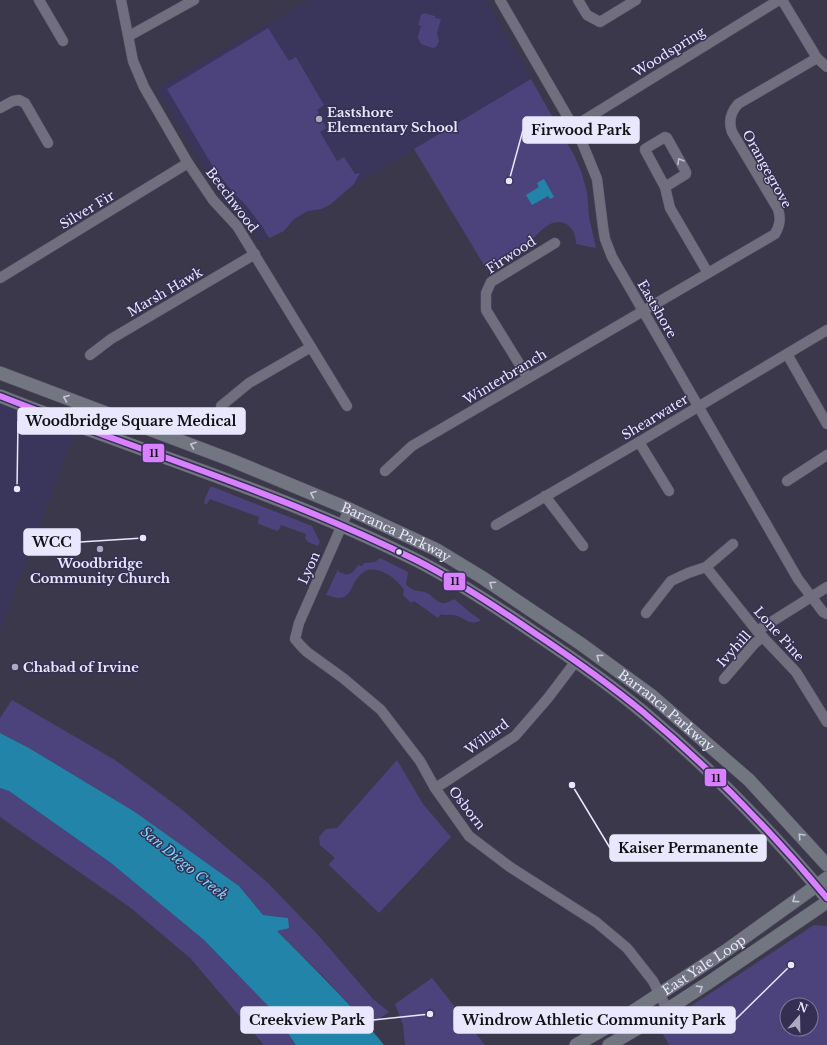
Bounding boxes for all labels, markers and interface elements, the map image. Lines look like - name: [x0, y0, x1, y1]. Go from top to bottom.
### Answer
- street label: Woodspring: [629, 23, 709, 82]
- place label: Eastshore Elementary School: [327, 104, 458, 136]
- marker: Eastshore Elementary School: [314, 114, 324, 124]
- callout: Firwood Park: [523, 117, 639, 143]
- text: Firwood Park: [531, 121, 632, 139]
- street label: Orangegrove: [738, 127, 796, 211]
- one-way arrow: [678, 158, 685, 165]
- street label: Beechwood: [202, 164, 262, 236]
- street label: Silver Fir: [56, 187, 118, 233]
- street label: Firwood: [483, 233, 539, 277]
- street label: Marsh Hawk: [124, 264, 206, 320]
- street label: Eastshore: [634, 277, 680, 341]
- street label: Winterbranch: [460, 346, 550, 409]
- street label: Shearwater: [619, 390, 692, 444]
- one-way arrow: [63, 394, 70, 402]
- callout: Woodbridge Square Medical: [18, 408, 245, 434]
- text: Woodbridge Square Medical: [25, 412, 236, 430]
- one-way arrow: [189, 442, 196, 450]
- line badge: 11: [142, 443, 165, 463]
- text: 11: [149, 446, 159, 460]
- one-way arrow: [310, 491, 318, 499]
- street label: Barranca Parkway: [339, 498, 455, 566]
- callout: WCC: [24, 529, 80, 555]
- text: WCC: [31, 533, 72, 551]
- marker: Woodbridge Community Church: [95, 544, 105, 554]
- unlabelled marker: [394, 547, 404, 557]
- street label: Lyon: [294, 549, 324, 587]
- place label: Woodbridge Community Church: [30, 555, 171, 587]
- line badge: 11: [443, 572, 466, 591]
- text: 11: [450, 574, 460, 588]
- one-way arrow: [489, 582, 496, 589]
- street label: Lone Pine: [750, 603, 808, 665]
- street label: Ivyhill: [713, 627, 755, 671]
- one-way arrow: [597, 655, 604, 662]
- place label: Chabad of Irvine: [23, 659, 139, 676]
- marker: Chabad of Irvine: [10, 662, 20, 672]
- street label: Barranca Parkway: [615, 666, 719, 755]
- street label: Willard: [461, 715, 512, 759]
- line badge: 11: [704, 768, 727, 787]
- text: 11: [711, 771, 721, 785]
- street label: Osborn: [445, 783, 489, 833]
- water label: San Diego Creek: [137, 822, 231, 904]
- one-way arrow: [798, 833, 805, 841]
- callout: Kaiser Permanente: [610, 835, 766, 861]
- text: Kaiser Permanente: [618, 839, 758, 857]
- one-way arrow: [793, 896, 800, 903]
- street label: East Yale Loop: [659, 931, 749, 999]
- one-way arrow: [696, 985, 703, 993]
- north arrow: [779, 997, 819, 1037]
- text: N: [795, 999, 810, 1016]
- callout: Creekview Park: [241, 1007, 373, 1033]
- callout: Windrow Athletic Community Park: [454, 1007, 735, 1033]
- text: Creekview Park: [249, 1011, 366, 1029]
- text: Windrow Athletic Community Park: [461, 1011, 726, 1029]

